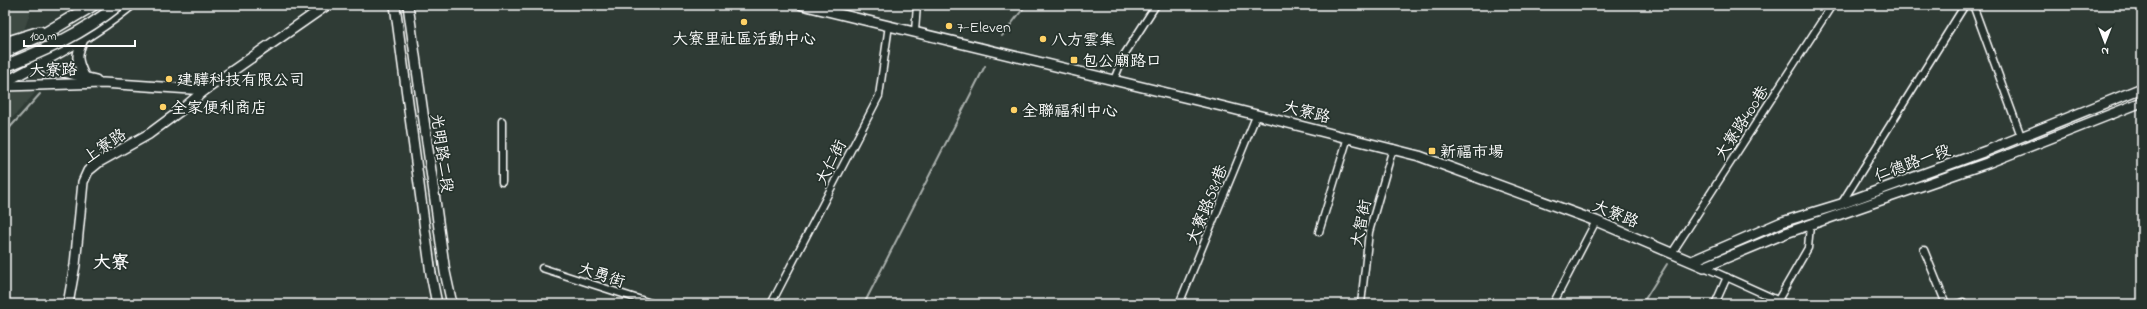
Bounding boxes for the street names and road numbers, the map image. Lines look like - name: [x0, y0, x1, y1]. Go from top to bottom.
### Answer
- street label: 大寮路: [29, 58, 77, 84]
- street label: 大寮路400巷: [1710, 81, 1776, 165]
- street label: 大寮路: [1280, 95, 1333, 130]
- street label: 光明路二段: [424, 112, 458, 195]
- street label: 上寮路: [79, 123, 132, 170]
- street label: 大仁街: [810, 136, 853, 190]
- street label: 仁德路一段: [1871, 139, 1954, 189]
- street label: 大寮路581巷: [1181, 161, 1235, 248]
- street label: 大寮路: [1588, 195, 1642, 235]
- street label: 大智街: [1346, 198, 1378, 249]
- street label: 大勇街: [575, 257, 628, 295]

